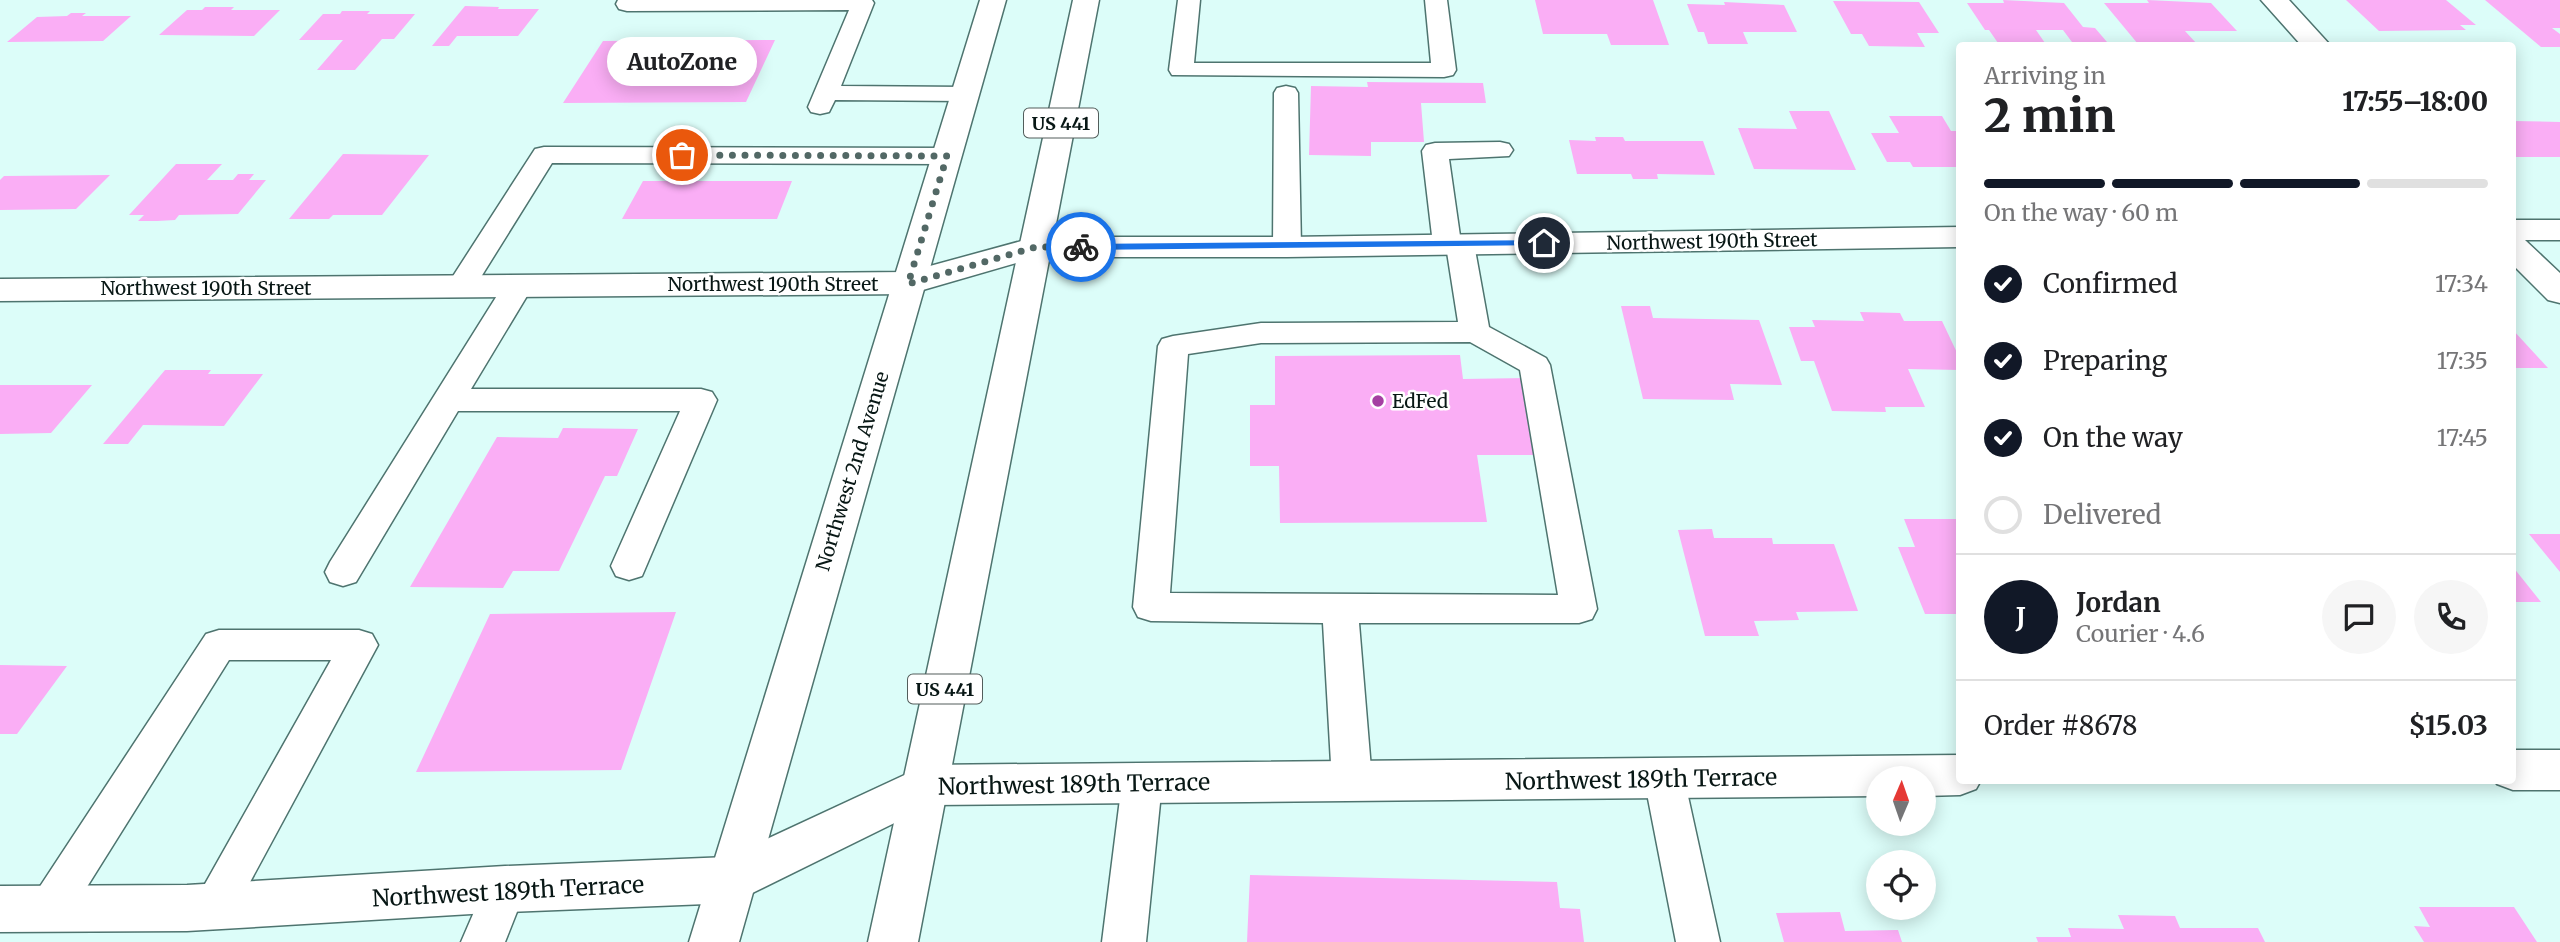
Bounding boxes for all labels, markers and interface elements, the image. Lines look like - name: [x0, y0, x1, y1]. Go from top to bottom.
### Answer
- callout: AutoZone: [607, 36, 757, 85]
- text: AutoZone: [627, 47, 737, 76]
- text: Arriving in: [1984, 61, 2106, 90]
- text: 17:55–18:00: [2342, 85, 2488, 118]
- text: 2 min: [1984, 87, 2116, 145]
- road number: US 441: [1024, 109, 1098, 138]
- pin: [652, 125, 712, 185]
- icon: bag: [663, 136, 701, 174]
- text: On the way · 60 m: [1984, 198, 2178, 227]
- courier: [1046, 212, 1116, 282]
- pin: [1514, 213, 1574, 273]
- icon: home: [1525, 224, 1563, 262]
- street label: Northwest 190th Street: [1606, 227, 1818, 255]
- icon: bike: [1062, 228, 1100, 266]
- icon: check: [1984, 265, 2022, 303]
- text: Confirmed: [2043, 267, 2178, 300]
- text: 17:34: [2435, 269, 2488, 298]
- street label: Northwest 190th Street: [667, 272, 879, 296]
- street label: Northwest 190th Street: [100, 276, 312, 300]
- icon: check: [1984, 342, 2022, 380]
- text: Preparing: [2043, 344, 2167, 377]
- text: 17:35: [2437, 346, 2488, 375]
- street label: Northwest 2nd Avenue: [810, 368, 894, 574]
- place label: EdFed: [1392, 389, 1448, 413]
- marker: EdFed: [1370, 393, 1386, 409]
- icon: check: [1984, 419, 2022, 457]
- text: On the way: [2043, 421, 2183, 454]
- text: 17:45: [2437, 423, 2488, 452]
- text: Delivered: [2043, 498, 2162, 531]
- button: chat: [2322, 580, 2396, 654]
- button: phone: [2414, 580, 2488, 654]
- text: Jordan: [2076, 586, 2161, 619]
- text: J: [2016, 601, 2026, 634]
- text: Courier · 4.6: [2076, 619, 2205, 648]
- road number: US 441: [908, 674, 982, 704]
- text: Order #8678: [1984, 709, 2137, 742]
- text: $15.03: [2408, 709, 2488, 742]
- street label: Northwest 189th Terrace: [1505, 762, 1777, 796]
- north arrow: [1866, 766, 1936, 836]
- map controls: [1866, 766, 1936, 920]
- street label: Northwest 189th Terrace: [938, 767, 1210, 801]
- button: locate: [1866, 850, 1936, 920]
- street label: Northwest 189th Terrace: [371, 869, 645, 913]

